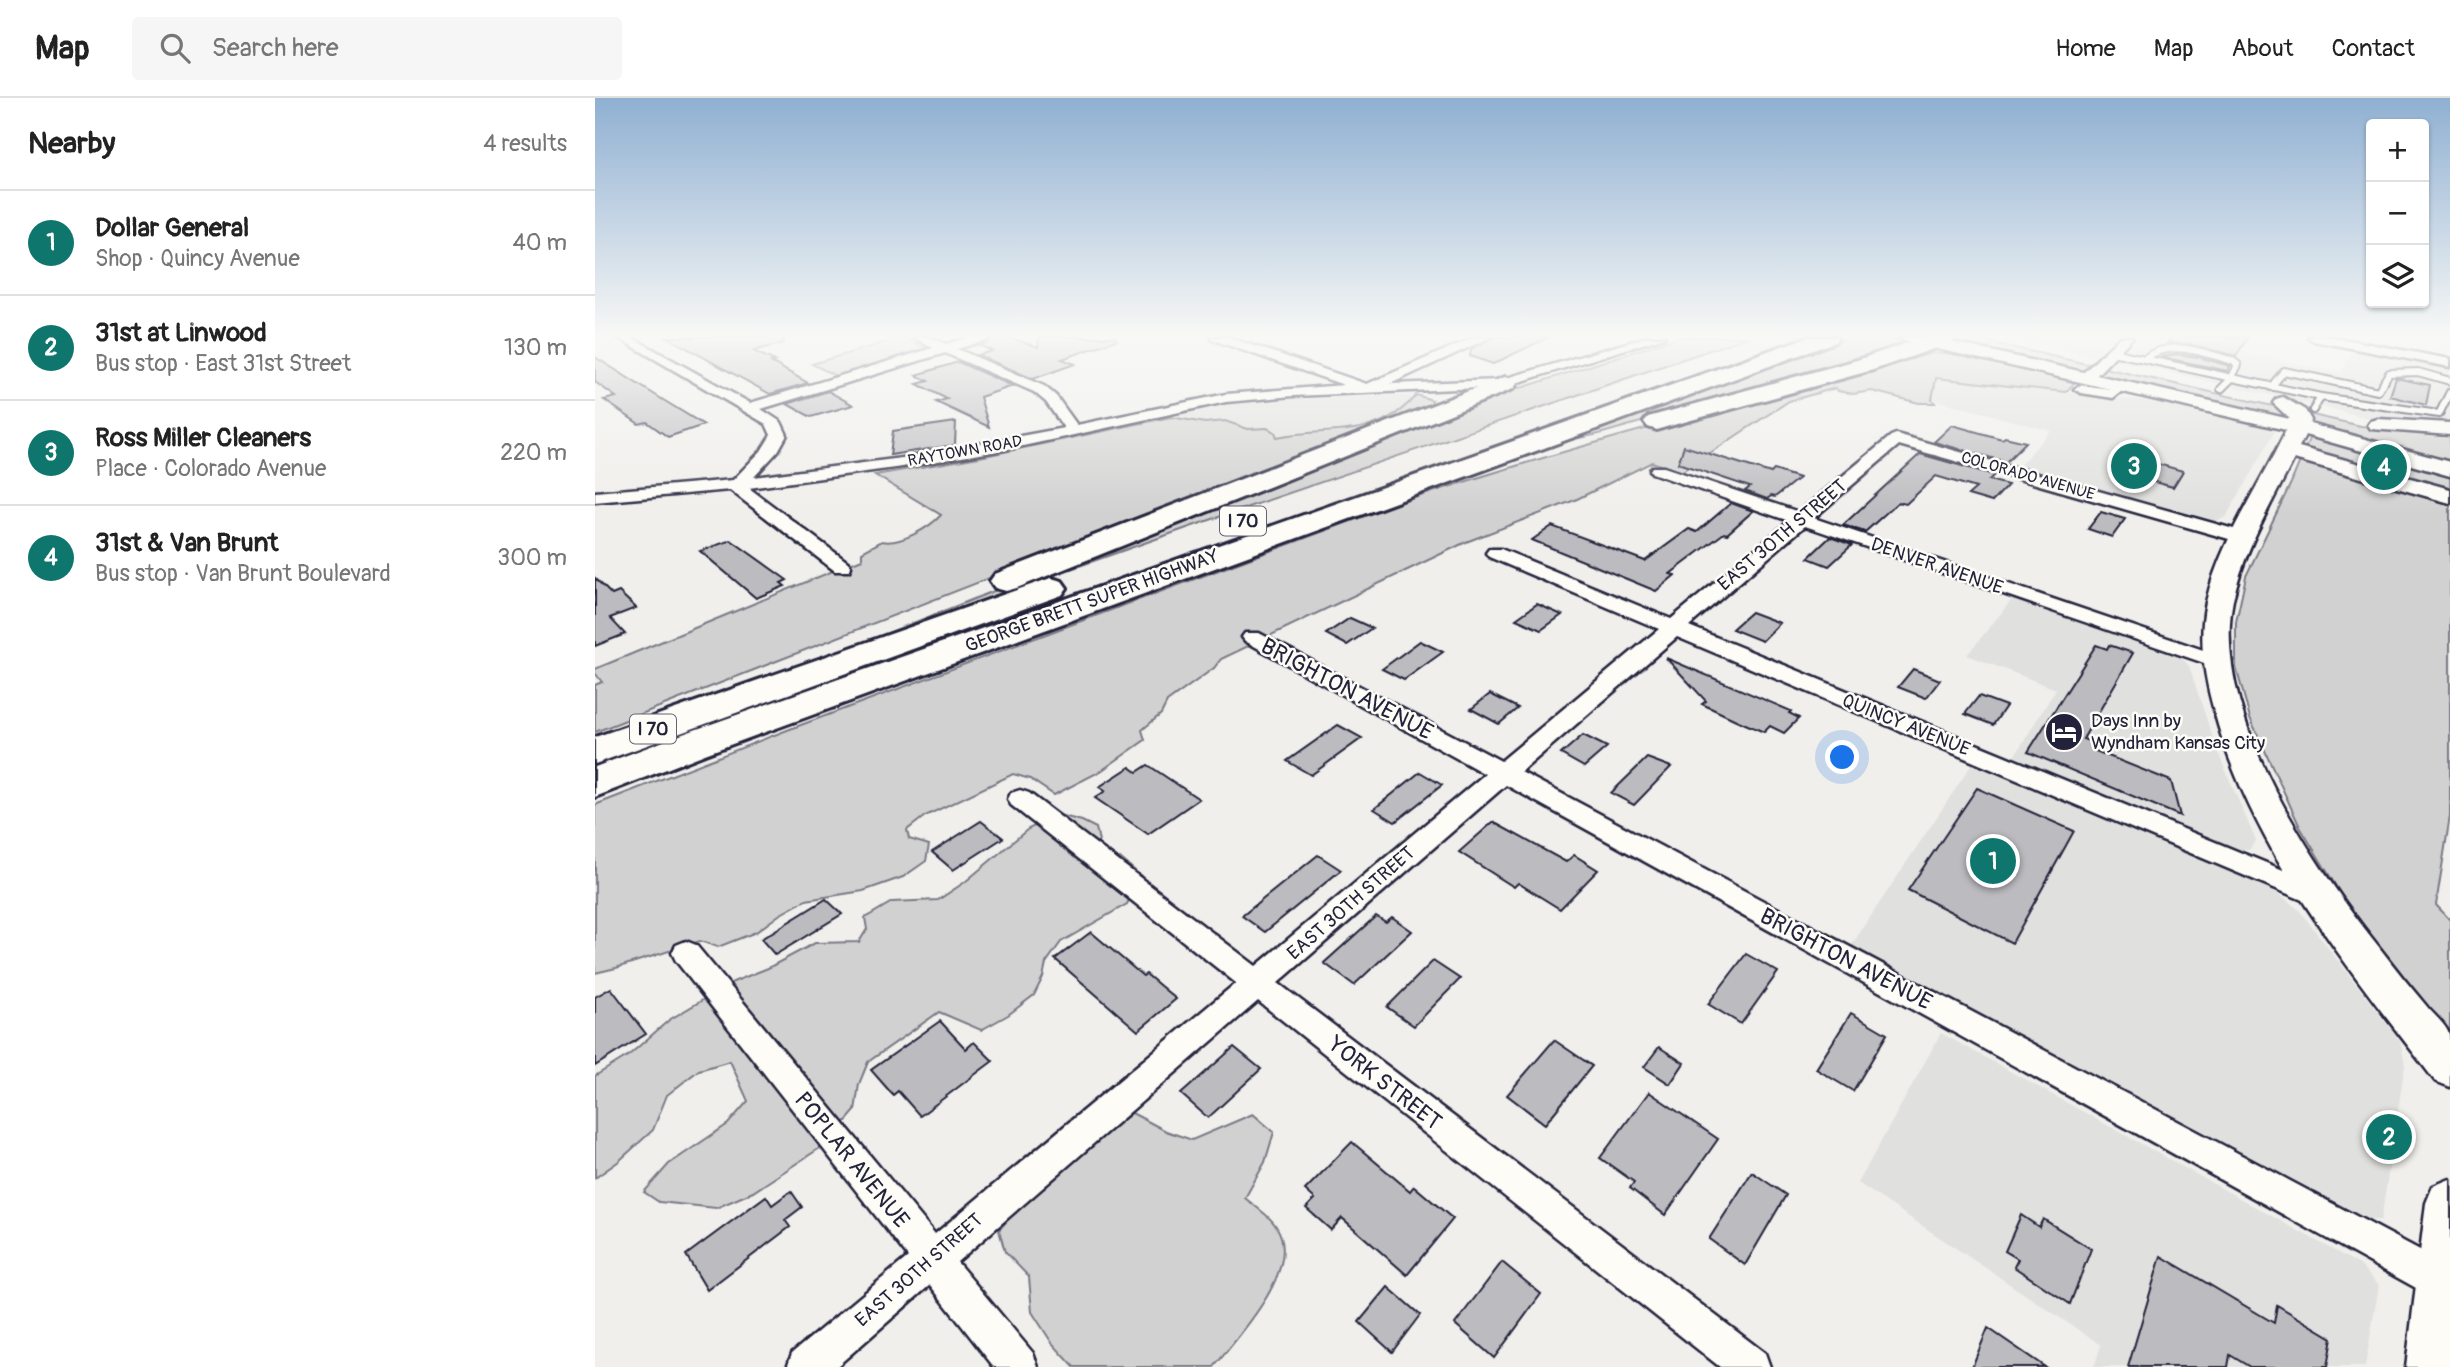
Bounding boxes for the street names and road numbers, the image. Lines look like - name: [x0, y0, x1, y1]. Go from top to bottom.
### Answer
- street label: RAYTOWN ROAD: [906, 431, 1024, 471]
- street label: COLORADO AVENUE: [1959, 447, 2097, 505]
- street label: EAST 30TH STREET: [1713, 474, 1851, 596]
- road number: I 70: [1220, 506, 1266, 536]
- street label: DENVER AVENUE: [1868, 532, 2006, 600]
- street label: GEORGE BRETT SUPER HIGHWAY: [962, 544, 1222, 658]
- street label: BRIGHTON AVENUE: [1256, 631, 1438, 747]
- street label: QUINCY AVENUE: [1838, 688, 1974, 762]
- road number: I 70: [630, 714, 676, 744]
- street label: EAST 30TH STREET: [1282, 841, 1420, 965]
- street label: BRIGHTON AVENUE: [1755, 901, 1937, 1017]
- street label: YORK STREET: [1322, 1029, 1448, 1137]
- street label: POPLAR AVENUE: [788, 1086, 916, 1234]
- street label: EAST 30TH STREET: [850, 1208, 988, 1332]

